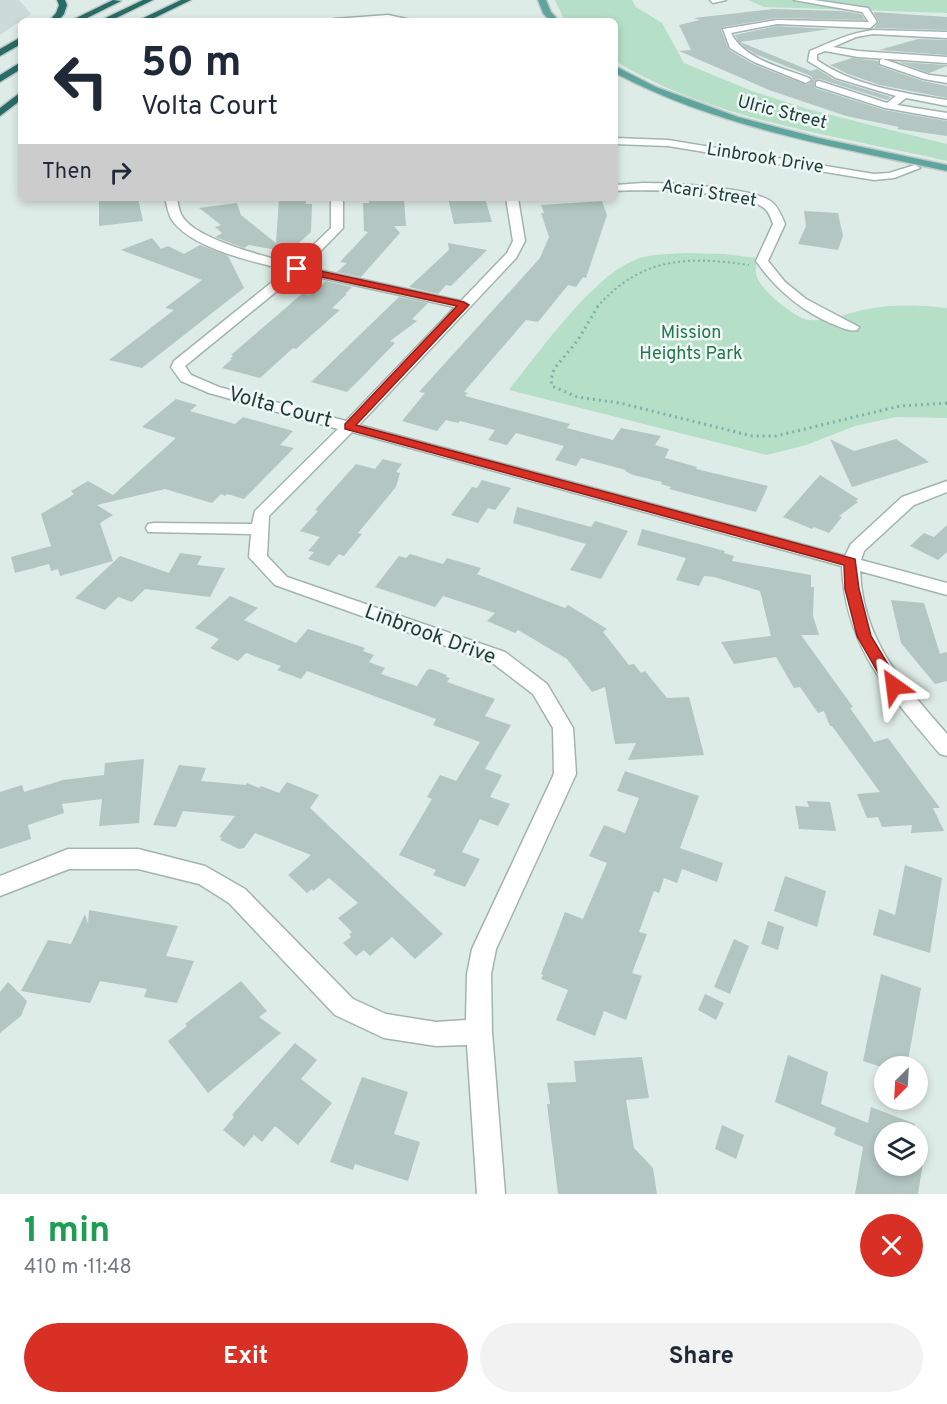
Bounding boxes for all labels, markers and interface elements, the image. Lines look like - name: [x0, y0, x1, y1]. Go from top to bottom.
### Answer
- text: 50 m: [141, 38, 242, 91]
- icon: left: [42, 42, 120, 120]
- text: Volta Court: [141, 90, 278, 124]
- street label: Ulric Street: [735, 91, 829, 135]
- street label: Linbrook Drive: [705, 138, 825, 180]
- icon: right: [104, 156, 137, 189]
- text: Then: [42, 159, 92, 186]
- street label: Acari Street: [660, 175, 758, 213]
- pin: [271, 243, 322, 294]
- icon: arrive: [280, 252, 313, 285]
- park label: Mission Heights Park: [639, 322, 743, 366]
- street label: Volta Court: [225, 381, 335, 435]
- street label: Linbrook Drive: [361, 599, 499, 671]
- position arrow: [862, 654, 926, 718]
- north arrow: [874, 1056, 928, 1110]
- map controls: [874, 1056, 928, 1176]
- button: layers: [874, 1122, 928, 1176]
- text: 1 min: [24, 1209, 110, 1255]
- button: close: [860, 1214, 923, 1277]
- text: 410 m · 11:48: [24, 1255, 132, 1281]
- button: Exit: [24, 1323, 468, 1392]
- button: Share: [480, 1323, 923, 1392]

